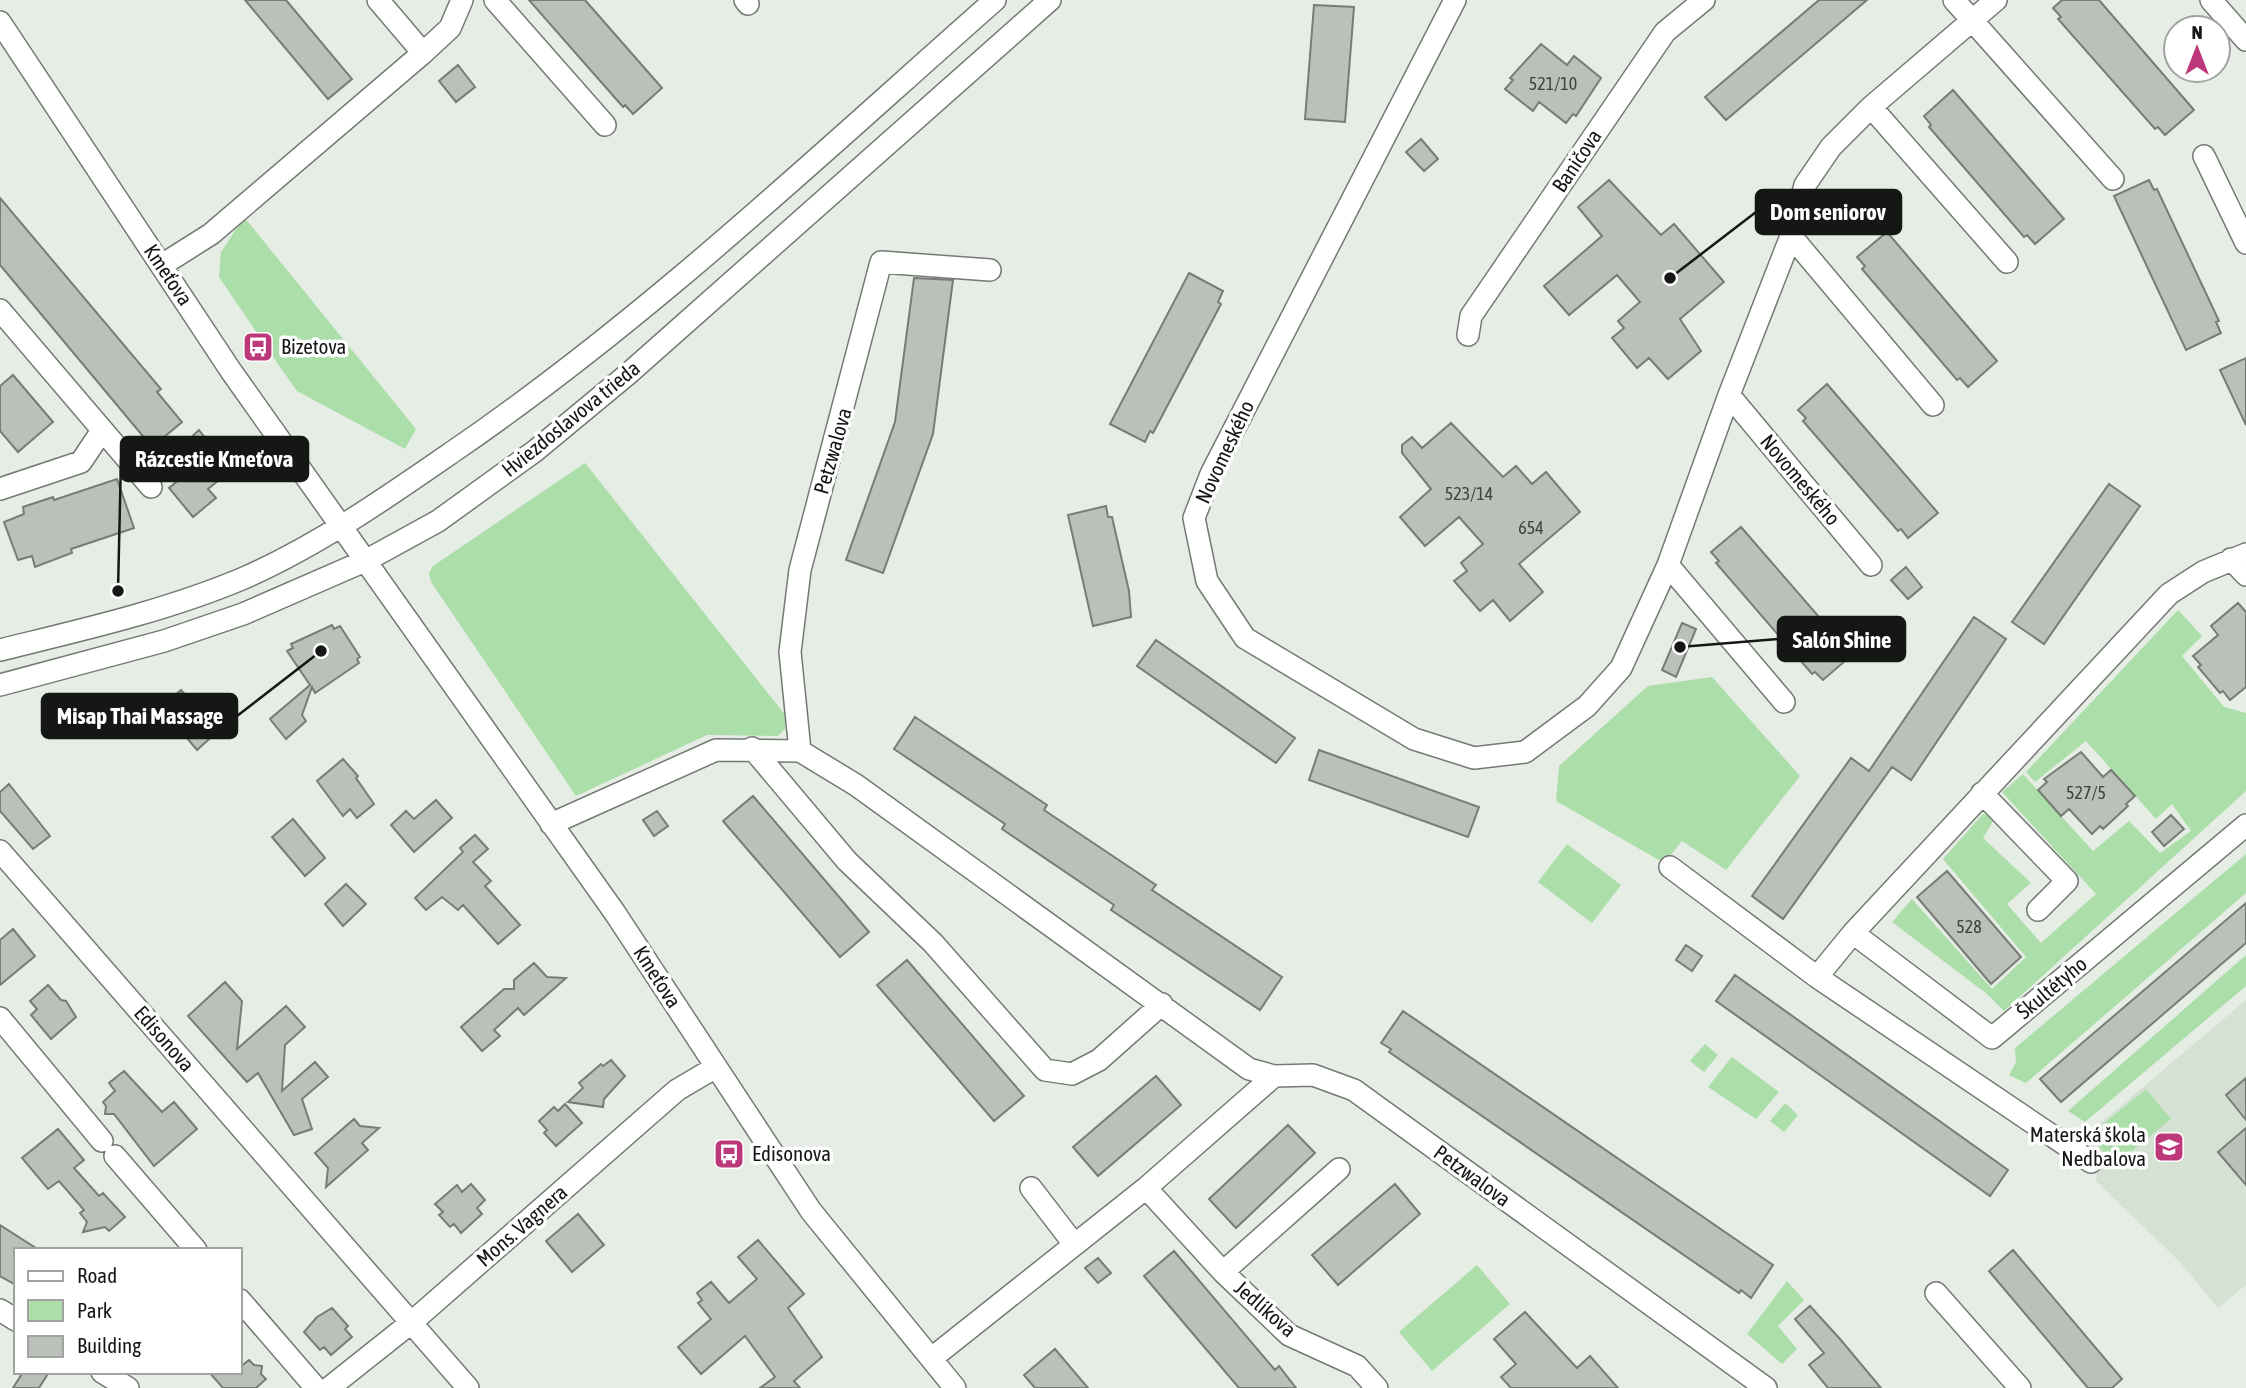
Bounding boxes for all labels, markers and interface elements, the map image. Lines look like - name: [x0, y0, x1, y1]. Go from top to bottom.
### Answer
- north arrow: [2162, 14, 2232, 84]
- text: N: [2191, 21, 2203, 43]
- house number: 521/10: [1529, 73, 1577, 94]
- street label: Baničova: [1547, 125, 1606, 196]
- callout: Dom seniorov: [1756, 190, 1901, 234]
- text: Dom seniorov: [1770, 199, 1887, 225]
- street label: Kmeťova: [140, 239, 198, 310]
- bus stop icon: Bizetova: [241, 330, 275, 364]
- place label: Bizetova: [281, 334, 346, 358]
- street label: Hviezdoslavova trieda: [497, 355, 644, 481]
- street label: Novomeského: [1190, 396, 1258, 507]
- street label: Petzwalova: [808, 405, 856, 497]
- street label: Novomeského: [1756, 429, 1846, 530]
- callout: Rázcestie Kmeťova: [121, 437, 308, 481]
- text: Rázcestie Kmeťova: [135, 446, 293, 472]
- house number: 523/14: [1445, 483, 1493, 504]
- house number: 654: [1518, 517, 1544, 538]
- callout: Salón Shine: [1778, 617, 1905, 661]
- text: Salón Shine: [1792, 627, 1892, 653]
- callout: Misap Thai Massage: [42, 694, 237, 738]
- text: Misap Thai Massage: [57, 703, 223, 729]
- house number: 527/5: [2066, 782, 2106, 803]
- house number: 528: [1956, 916, 1982, 937]
- street label: Kmeťova: [629, 941, 687, 1012]
- street label: Škultétyho: [2012, 951, 2091, 1023]
- street label: Edisonova: [130, 1001, 200, 1076]
- place label: Materská škola Nedbalova: [2030, 1122, 2146, 1170]
- school or university icon: Materská škola Nedbalova: [2152, 1130, 2186, 1164]
- bus stop icon: Edisonova: [712, 1137, 746, 1171]
- street label: Petzwalova: [1430, 1139, 1515, 1211]
- place label: Edisonova: [752, 1141, 831, 1165]
- street label: Mons. Vagnera: [471, 1179, 571, 1271]
- legend: [14, 1248, 242, 1374]
- text: Road: [77, 1263, 117, 1287]
- street label: Jedlíkova: [1230, 1275, 1301, 1341]
- text: Park: [77, 1298, 112, 1322]
- text: Building: [77, 1333, 141, 1357]

